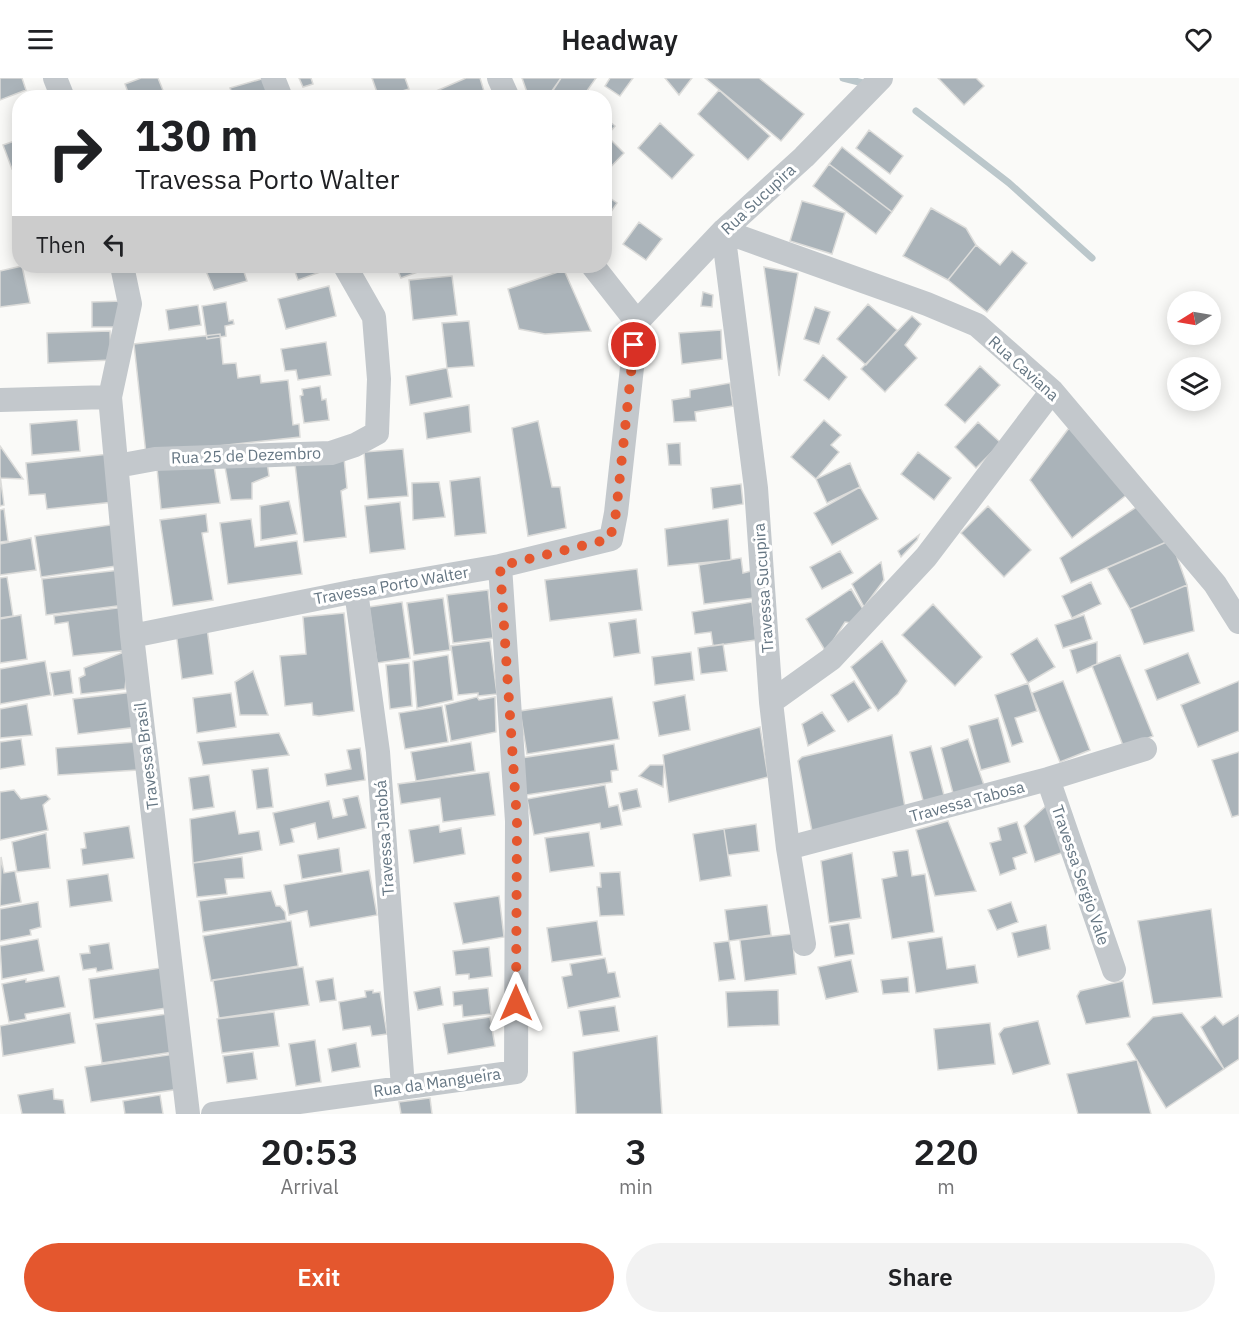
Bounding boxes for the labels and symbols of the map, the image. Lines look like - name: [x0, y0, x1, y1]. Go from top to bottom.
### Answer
- street label: Rua Sucupira: [717, 159, 800, 239]
- north arrow: [1167, 291, 1221, 345]
- pin: [608, 319, 659, 370]
- street label: Rua Caviana: [985, 331, 1064, 405]
- street label: Rua 25 de Dezembro: [171, 442, 321, 468]
- street label: Travessa Sucupira: [748, 522, 778, 654]
- street label: Travessa Porto Walter: [312, 562, 470, 608]
- street label: Travessa Brasil: [129, 701, 163, 811]
- street label: Travessa Tabosa: [907, 776, 1027, 826]
- street label: Travessa Jatobá: [370, 779, 398, 897]
- street label: Travessa Sergio Vale: [1048, 802, 1114, 948]
- position arrow: [484, 971, 548, 1035]
- street label: Rua da Mangueira: [372, 1063, 502, 1101]

